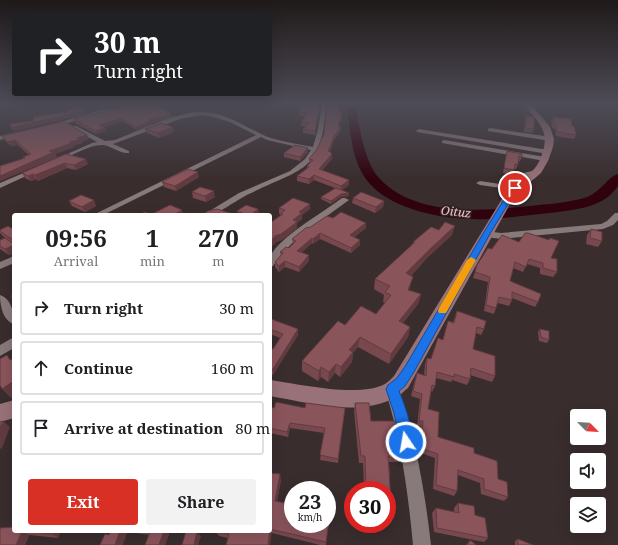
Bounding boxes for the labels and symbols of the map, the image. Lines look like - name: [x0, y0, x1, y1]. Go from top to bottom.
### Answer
- pin: [498, 171, 532, 205]
- water label: Oituz: [440, 201, 472, 222]
- north arrow: [570, 409, 606, 445]
- position arrow: [385, 421, 427, 463]
- speed limit sign: 30: [344, 481, 396, 533]

